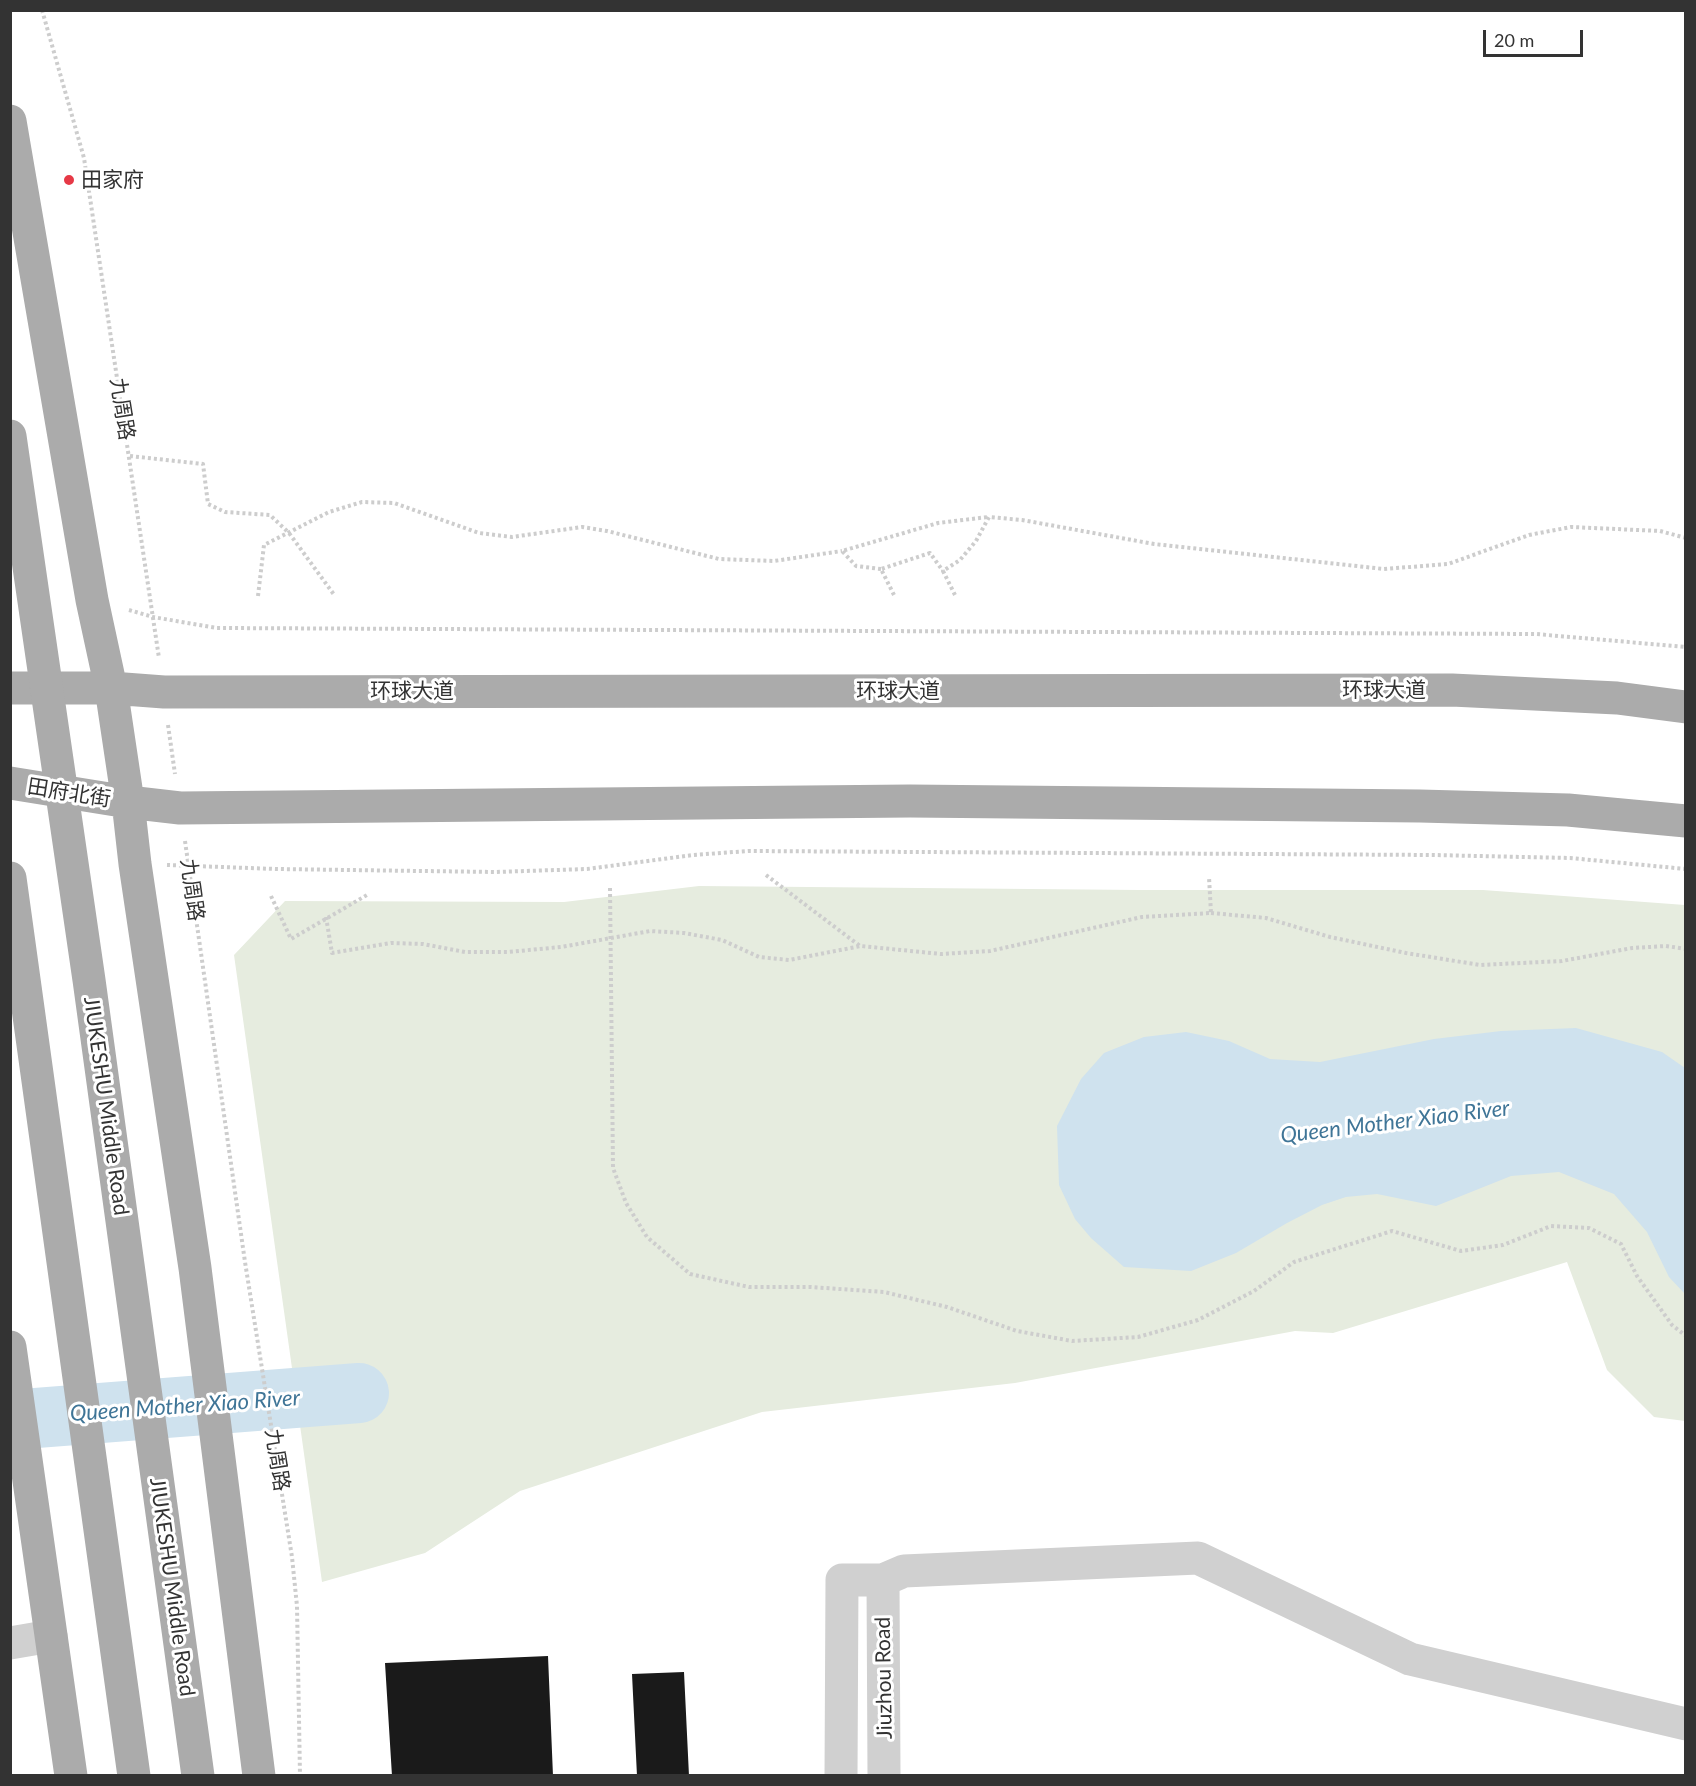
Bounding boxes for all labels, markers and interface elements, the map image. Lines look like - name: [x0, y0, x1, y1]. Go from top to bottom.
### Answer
- scale bar: [1486, 18, 1586, 56]
- text: 20 m: [1494, 29, 1534, 51]
- place label: 田家府: [81, 167, 144, 193]
- marker: 田家府: [62, 173, 76, 187]
- street label: 九周路: [105, 376, 139, 442]
- street label: 环球大道: [1342, 677, 1426, 703]
- street label: 环球大道: [370, 678, 454, 704]
- street label: 环球大道: [856, 678, 940, 704]
- street label: 田府北街: [26, 774, 112, 812]
- street label: 九周路: [175, 857, 209, 923]
- street label: JIUKESHU Middle Road: [78, 995, 134, 1217]
- water label: Queen Mother Xiao River: [1279, 1095, 1511, 1149]
- water label: Queen Mother Xiao River: [69, 1385, 301, 1427]
- street label: 九周路: [260, 1427, 294, 1493]
- street label: JIUKESHU Middle Road: [144, 1476, 200, 1698]
- street label: Jiuzhou Road: [870, 1617, 898, 1739]

